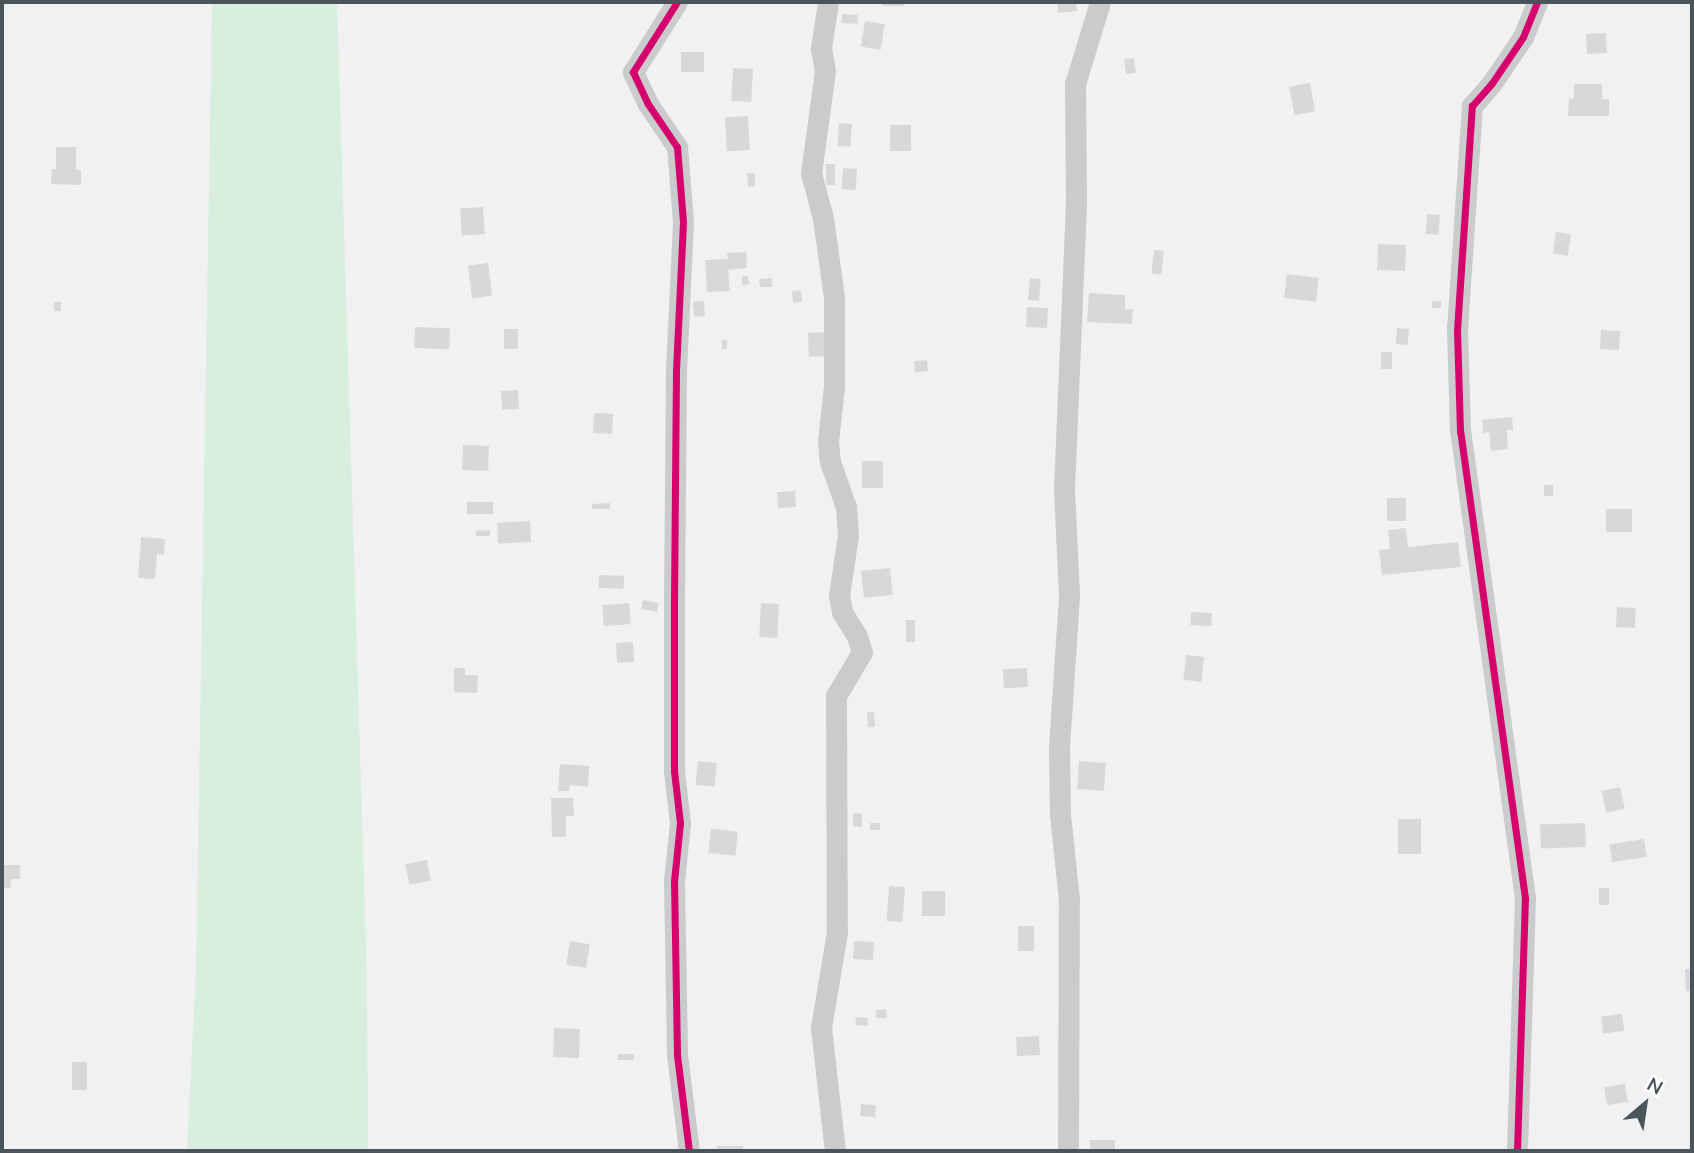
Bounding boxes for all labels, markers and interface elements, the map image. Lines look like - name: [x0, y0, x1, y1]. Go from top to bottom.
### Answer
- north arrow: [1610, 1069, 1680, 1139]
- text: N: [1643, 1072, 1667, 1100]

